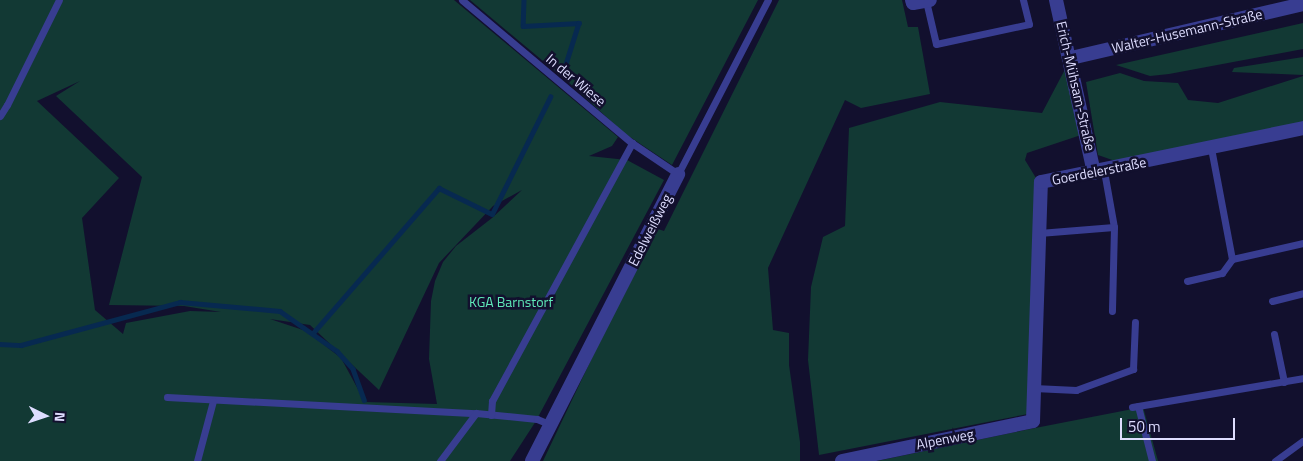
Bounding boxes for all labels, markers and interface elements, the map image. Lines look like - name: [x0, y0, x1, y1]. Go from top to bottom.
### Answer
- street label: Walter-Husemann-Straße: [1110, 5, 1264, 57]
- street label: Erich-Mühsam-Straße: [1053, 20, 1099, 152]
- street label: In der Wiese: [543, 50, 609, 110]
- street label: Goerdelerstraße: [1050, 154, 1148, 188]
- street label: Edelweißweg: [625, 191, 675, 269]
- park label: KGA Barnstorf: [469, 294, 553, 310]
- north arrow: [20, 391, 70, 441]
- scale bar: [1123, 408, 1238, 440]
- text: N: [50, 412, 71, 423]
- text: 50 m: [1128, 415, 1161, 438]
- street label: Alpenweg: [915, 425, 975, 453]

